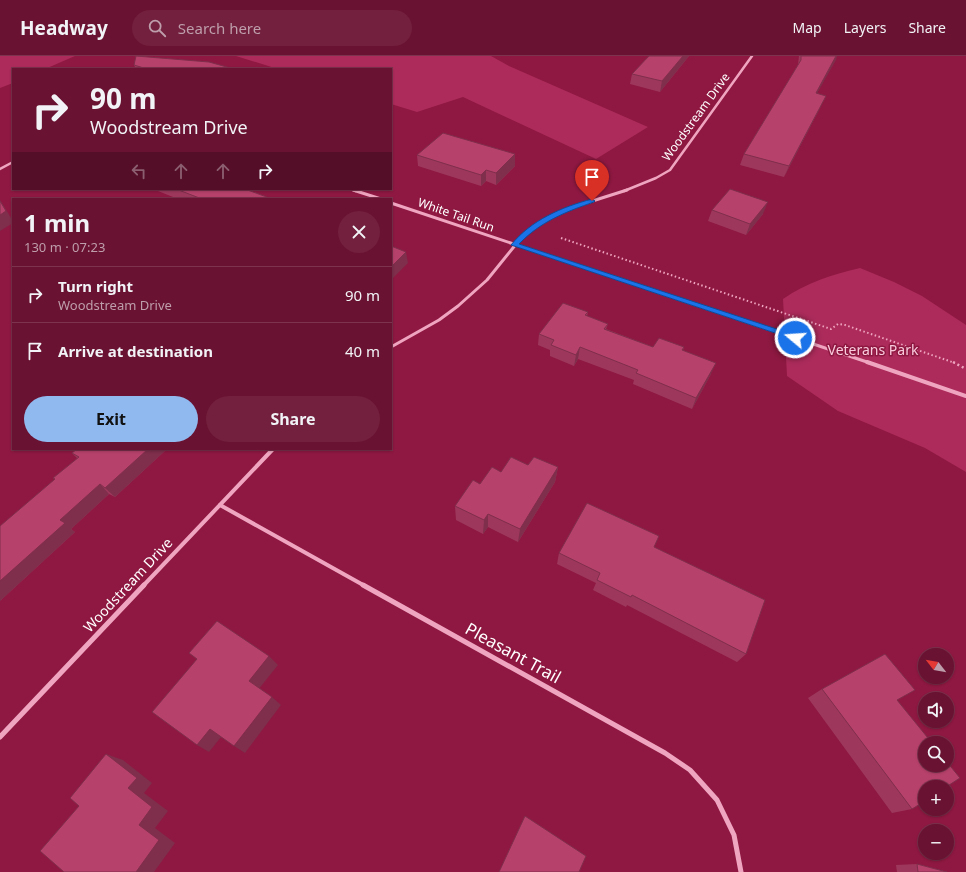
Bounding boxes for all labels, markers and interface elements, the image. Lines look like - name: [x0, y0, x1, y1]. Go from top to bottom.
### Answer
- search box: [132, 10, 412, 46]
- text: Headway: [20, 15, 108, 41]
- icon: search: [146, 17, 168, 39]
- text: Search here: [178, 18, 261, 38]
- text: Map: [793, 18, 822, 37]
- text: Layers: [844, 18, 886, 37]
- text: Share: [908, 18, 946, 37]
- street label: Woodstream Drive: [658, 69, 734, 164]
- text: 90 m: [90, 79, 157, 117]
- icon: right: [24, 84, 76, 136]
- text: Woodstream Drive: [90, 115, 248, 139]
- icon: left: [128, 160, 150, 182]
- icon: ahead: [170, 160, 192, 182]
- icon: ahead: [212, 160, 234, 182]
- icon: right: [254, 160, 276, 182]
- pin: [575, 160, 609, 201]
- icon: arrive: [581, 166, 603, 188]
- street label: White Tail Run: [416, 193, 497, 236]
- text: 1 min: [24, 206, 90, 239]
- button: close: [338, 211, 380, 253]
- text: 130 m · 07:23: [24, 238, 105, 256]
- text: Turn right: [58, 276, 133, 296]
- icon: right: [24, 284, 46, 306]
- text: 90 m: [345, 285, 380, 305]
- text: Woodstream Drive: [58, 296, 172, 314]
- position arrow: [774, 317, 816, 359]
- icon: arrive: [24, 340, 46, 362]
- park label: Veterans Park: [828, 340, 919, 359]
- text: Arrive at destination: [58, 341, 213, 361]
- text: 40 m: [345, 341, 380, 361]
- button: Exit: [24, 396, 198, 442]
- button: Share: [206, 396, 380, 442]
- street label: Woodstream Drive: [79, 533, 176, 636]
- street label: Pleasant Trail: [461, 617, 565, 688]
- north arrow: [918, 648, 954, 684]
- map controls: [918, 648, 954, 860]
- button: sound: [918, 692, 954, 728]
- button: search: [918, 736, 954, 772]
- button: +: [918, 780, 954, 816]
- button: −: [918, 824, 954, 860]

